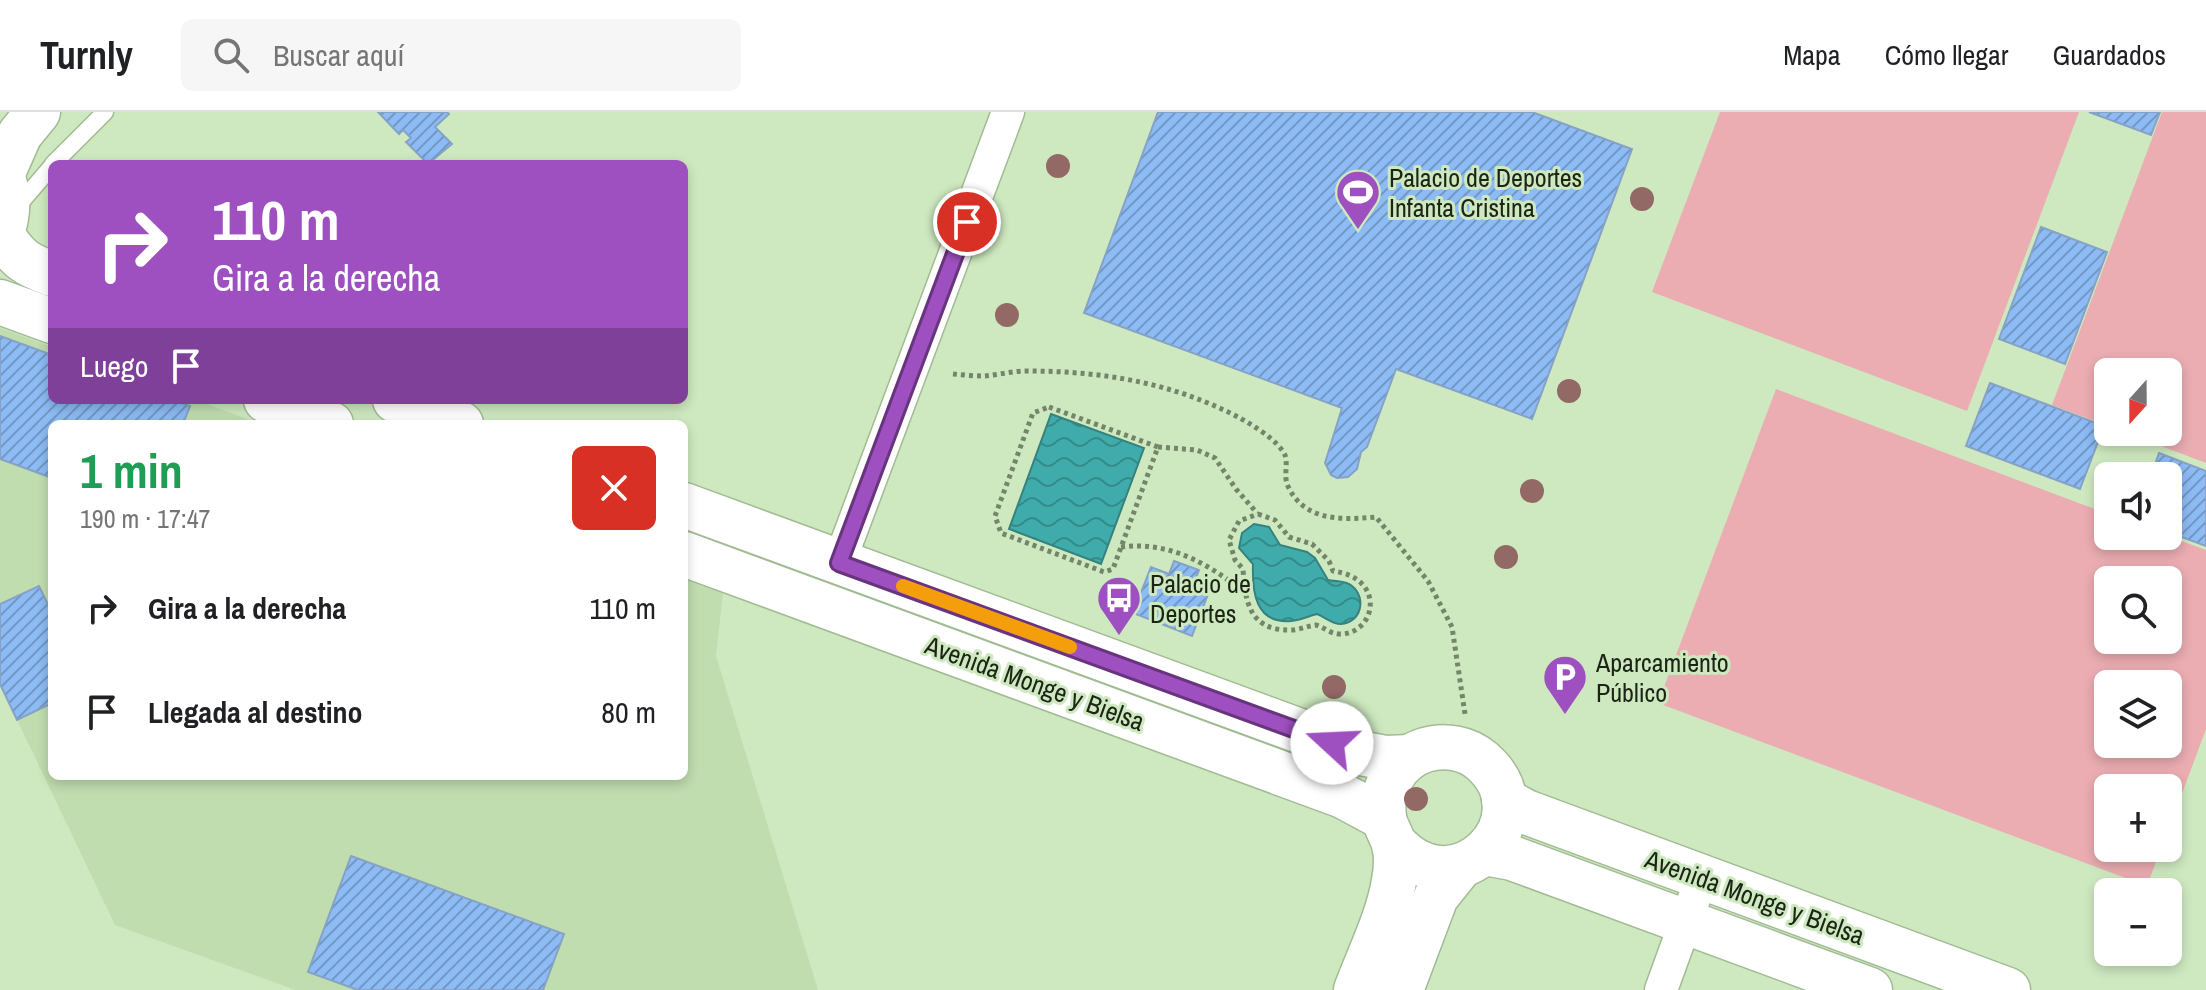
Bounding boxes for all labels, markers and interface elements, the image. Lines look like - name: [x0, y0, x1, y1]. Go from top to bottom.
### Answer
- search box: [181, 19, 741, 91]
- text: Turnly: [40, 30, 133, 81]
- icon: search: [209, 33, 253, 77]
- text: Buscar aquí: [273, 35, 404, 75]
- text: Mapa: [1783, 36, 1841, 74]
- text: Cómo llegar: [1885, 36, 2008, 74]
- text: Guardados: [2052, 36, 2166, 74]
- place label: Palacio de Deportes Infanta Cristina: [1389, 160, 1582, 225]
- sports icon: Palacio de Deportes Infanta Cristina: [1334, 168, 1382, 231]
- text: 110 m: [212, 182, 340, 257]
- pin: [933, 188, 1001, 256]
- icon: right: [80, 192, 184, 296]
- icon: arrive: [945, 200, 989, 244]
- text: Gira a la derecha: [212, 254, 440, 302]
- icon: arrive: [164, 344, 208, 388]
- text: Luego: [80, 346, 148, 386]
- north arrow: [2094, 358, 2182, 446]
- map controls: [2094, 358, 2182, 966]
- text: 1 min: [80, 438, 183, 503]
- button: close: [572, 446, 656, 530]
- button: sound: [2094, 462, 2182, 550]
- text: 190 m · 17:47: [80, 501, 210, 536]
- place label: Palacio de Deportes: [1150, 566, 1251, 631]
- button: search: [2094, 566, 2182, 654]
- bus stop icon: Palacio de Deportes: [1095, 574, 1143, 637]
- icon: right: [80, 586, 124, 630]
- text: Gira a la derecha: [148, 588, 346, 628]
- text: 110 m: [589, 588, 656, 628]
- street label: Avenida Monge y Bielsa: [920, 627, 1150, 739]
- place label: Aparcamiento Público: [1595, 645, 1729, 710]
- parking icon: Aparcamiento Público: [1541, 653, 1589, 716]
- button: layers: [2094, 670, 2182, 758]
- icon: arrive: [80, 690, 124, 734]
- text: Llegada al destino: [148, 692, 363, 732]
- text: 80 m: [601, 692, 656, 732]
- position arrow: [1290, 701, 1374, 785]
- button: +: [2094, 774, 2182, 862]
- street label: Avenida Monge y Bielsa: [1640, 841, 1870, 953]
- button: −: [2094, 878, 2182, 966]

